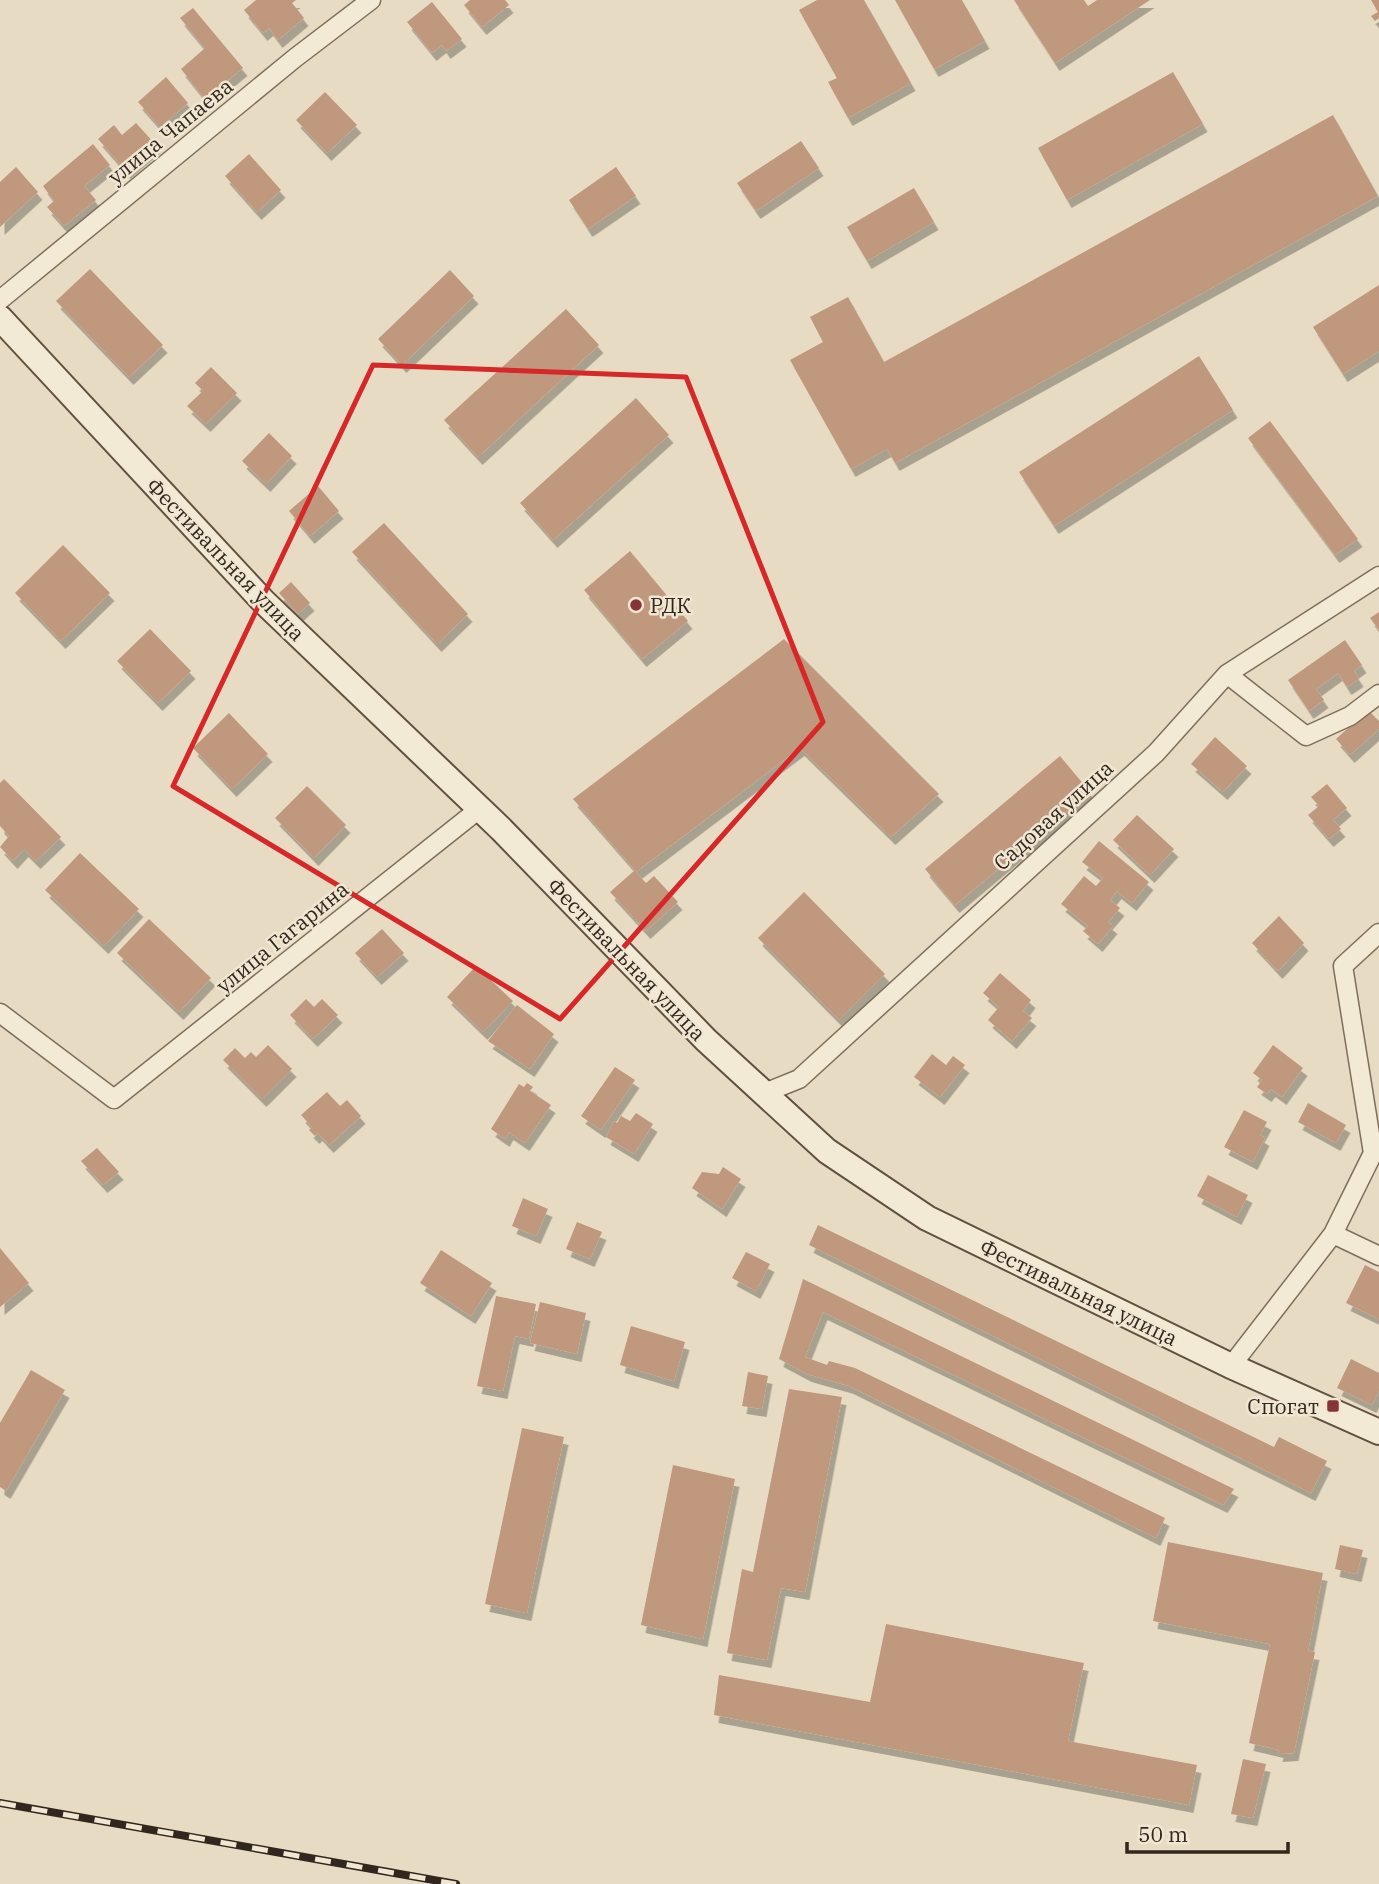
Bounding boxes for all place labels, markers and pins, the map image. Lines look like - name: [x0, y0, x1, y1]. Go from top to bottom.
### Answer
- place label: РДК: [650, 591, 691, 619]
- marker: РДК: [628, 597, 644, 613]
- place label: Спогат: [1247, 1392, 1319, 1420]
- marker: Спогат: [1325, 1398, 1341, 1414]

